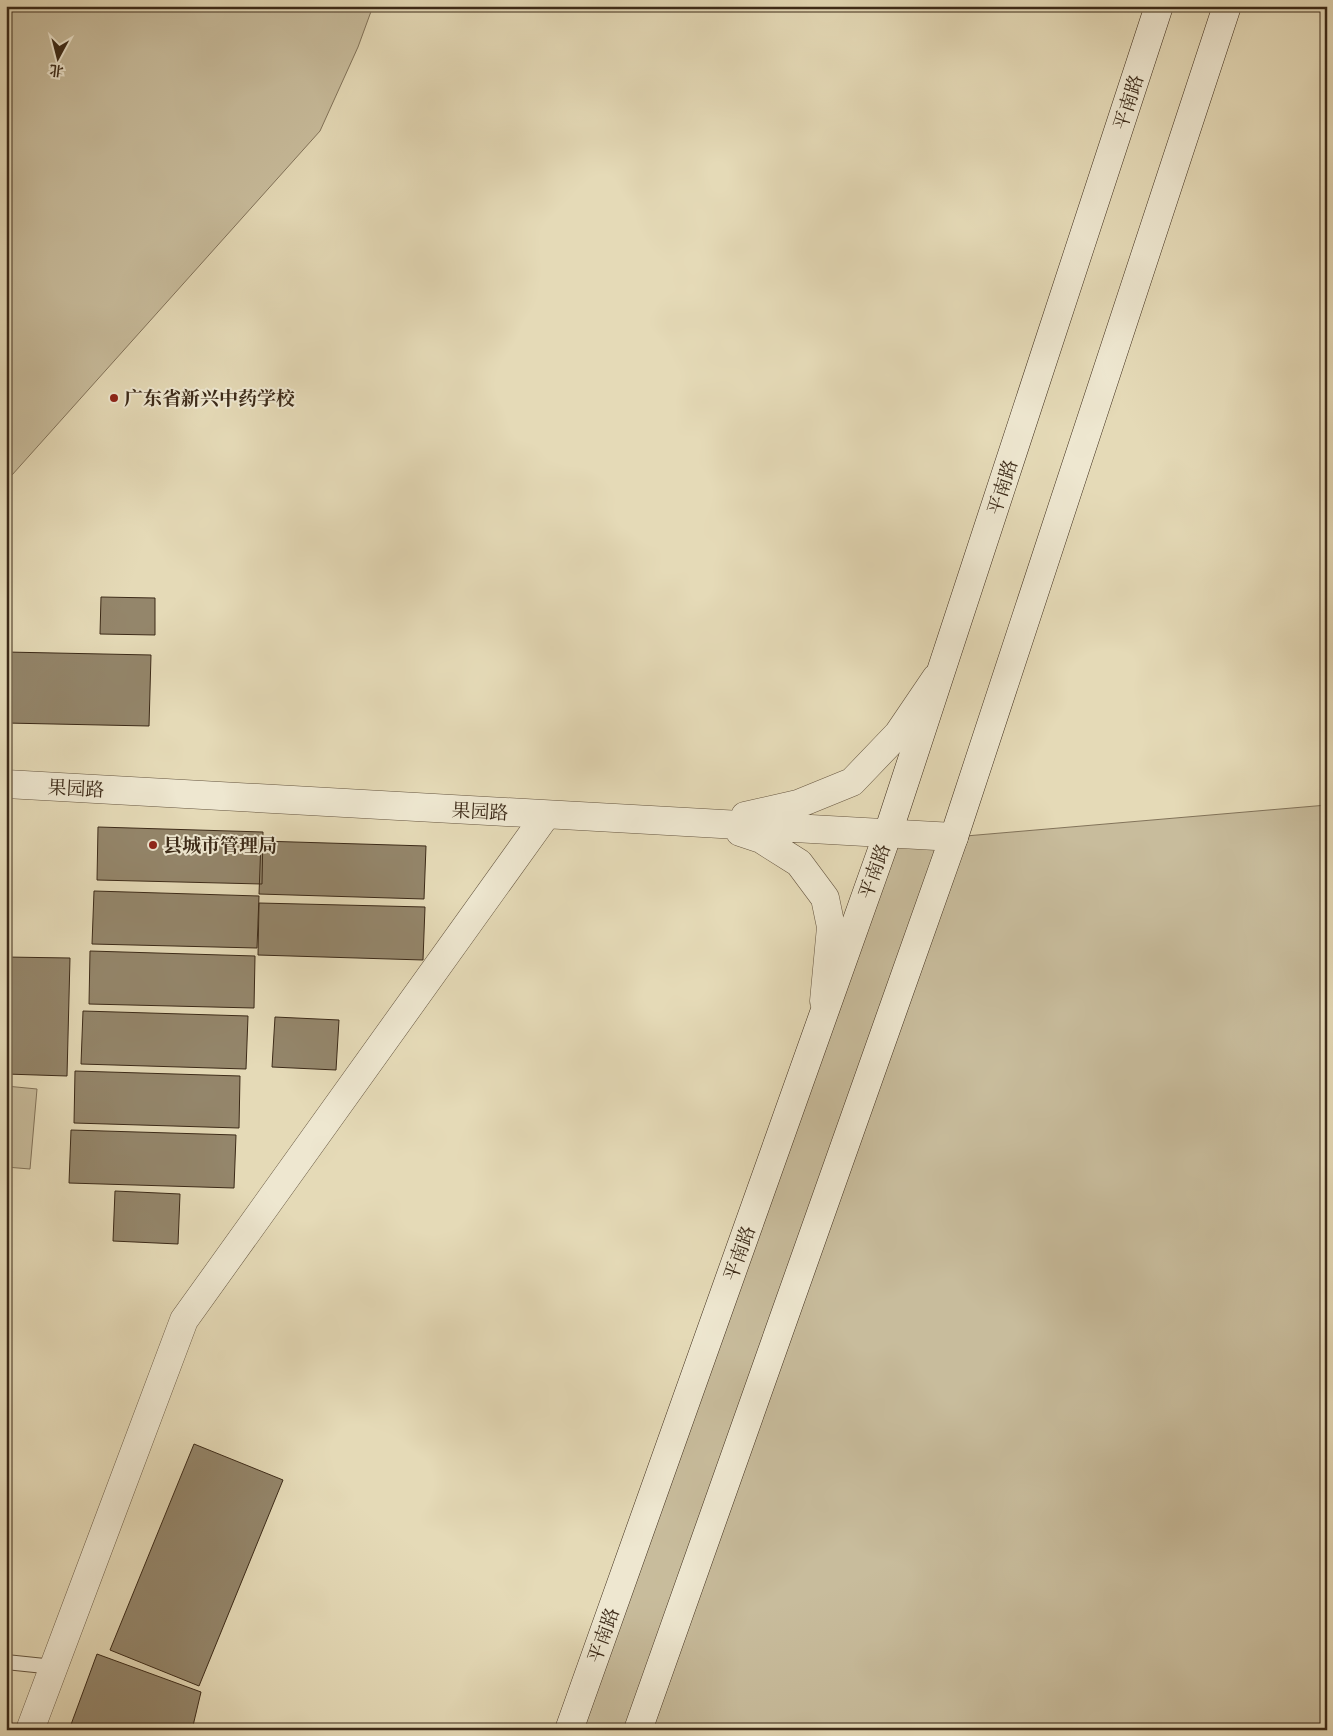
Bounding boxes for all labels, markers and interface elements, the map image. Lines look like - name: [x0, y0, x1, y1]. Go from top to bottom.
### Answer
- north arrow: [32, 32, 82, 82]
- text: 北: [48, 60, 65, 81]
- street label: 平南路: [1108, 71, 1150, 133]
- place label: 广东省新兴中药学校: [124, 386, 295, 412]
- marker: 广东省新兴中药学校: [108, 392, 120, 404]
- street label: 平南路: [982, 456, 1024, 518]
- street label: 果园路: [47, 775, 105, 803]
- street label: 果园路: [451, 798, 509, 826]
- place label: 县城市管理局: [163, 833, 277, 859]
- marker: 县城市管理局: [147, 839, 159, 851]
- street label: 平南路: [853, 840, 897, 903]
- street label: 平南路: [718, 1222, 762, 1285]
- street label: 平南路: [582, 1604, 626, 1667]

